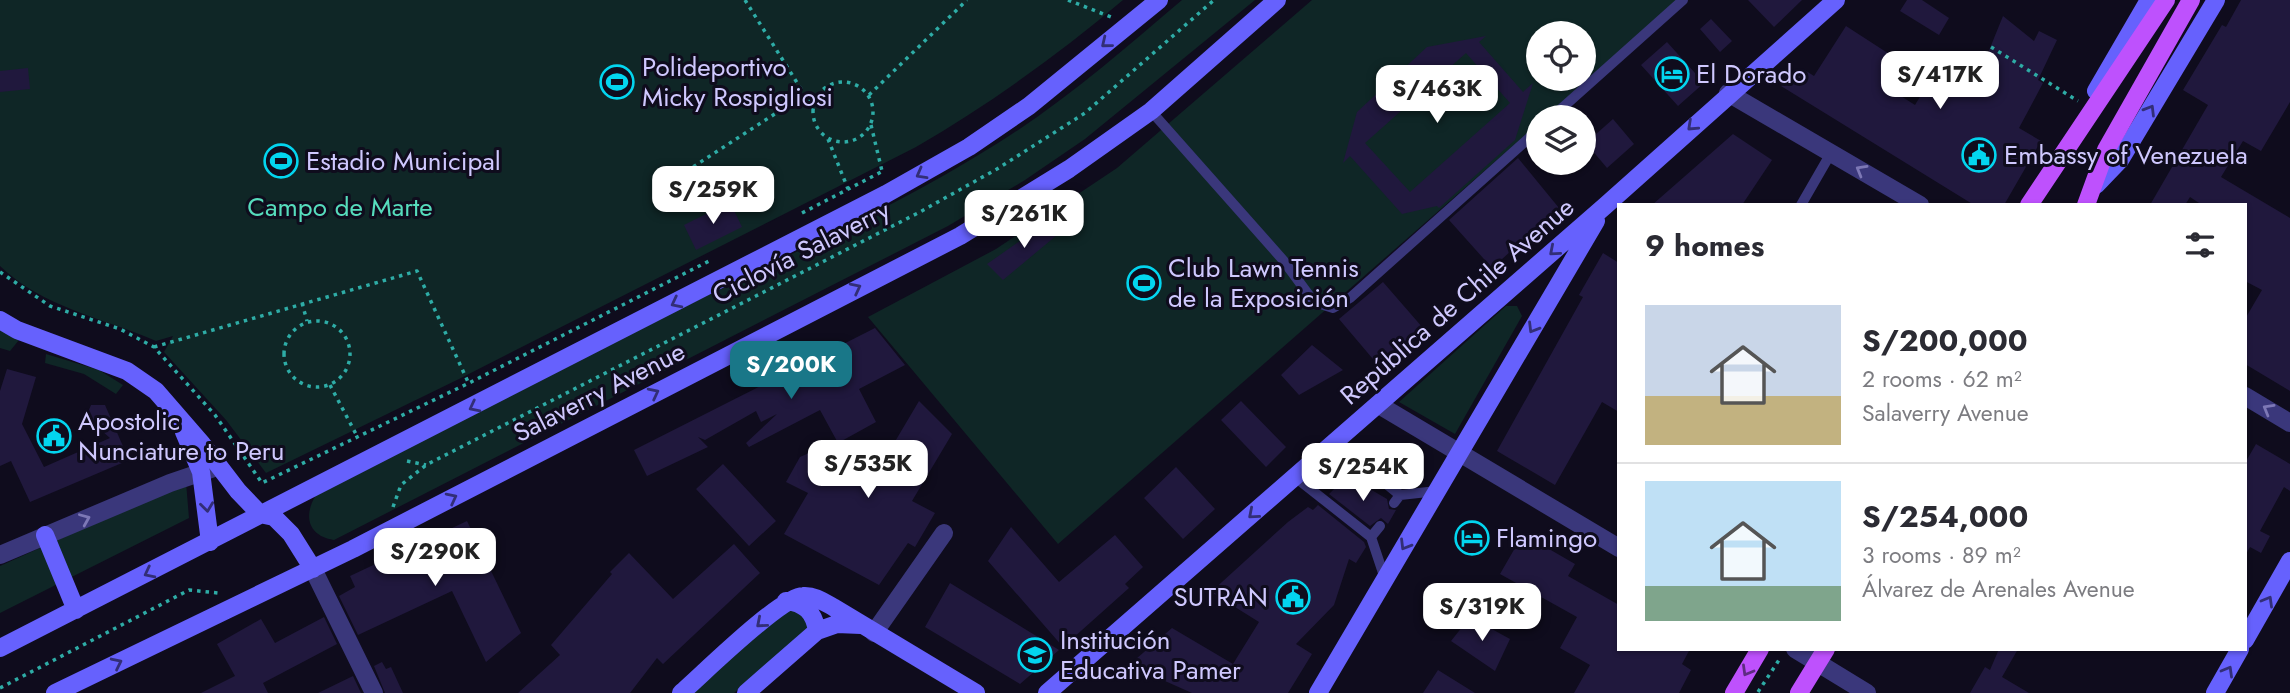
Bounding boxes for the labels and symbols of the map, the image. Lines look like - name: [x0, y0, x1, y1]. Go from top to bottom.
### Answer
- one-way arrow: [1101, 35, 1114, 47]
- place label: Polideportivo Micky Rospigliosi: [642, 48, 833, 116]
- pin: S/417K: [1883, 52, 1997, 111]
- hotel icon: El Dorado: [1653, 55, 1691, 93]
- place label: El Dorado: [1696, 55, 1806, 93]
- sports icon: Polideportivo Micky Rospigliosi: [598, 63, 636, 101]
- pin: S/463K: [1380, 66, 1494, 125]
- one-way arrow: [2142, 105, 2155, 118]
- one-way arrow: [1687, 118, 1700, 130]
- public building icon: Embassy of Venezuela: [1960, 136, 1998, 174]
- place label: Embassy of Venezuela: [2004, 136, 2248, 174]
- sports icon: Estadio Municipal: [262, 142, 300, 180]
- place label: Estadio Municipal: [306, 142, 501, 180]
- pin: S/259K: [656, 166, 770, 226]
- one-way arrow: [915, 166, 928, 179]
- one-way arrow: [1856, 166, 1869, 179]
- park label: Campo de Marte: [247, 188, 433, 226]
- street label: República de Chile Avenue: [1332, 189, 1582, 413]
- pin: S/261K: [967, 190, 1081, 250]
- street label: Ciclovía Salaverry: [706, 191, 897, 313]
- one-way arrow: [1549, 243, 1562, 255]
- place label: Club Lawn Tennis de la Exposición: [1168, 249, 1359, 317]
- sports icon: Club Lawn Tennis de la Exposición: [1125, 264, 1163, 302]
- one-way arrow: [849, 283, 861, 296]
- one-way arrow: [671, 295, 683, 308]
- one-way arrow: [1528, 321, 1541, 334]
- street label: Salaverry Avenue: [506, 332, 692, 452]
- pin: S/200K: [734, 342, 848, 401]
- one-way arrow: [647, 387, 660, 401]
- one-way arrow: [469, 399, 481, 413]
- place label: Apostolic Nunciature to Peru: [78, 402, 284, 470]
- one-way arrow: [2262, 405, 2275, 418]
- public building icon: Apostolic Nunciature to Peru: [35, 417, 73, 455]
- pin: S/535K: [811, 440, 925, 500]
- pin: S/254K: [1306, 444, 1420, 503]
- one-way arrow: [445, 492, 458, 506]
- one-way arrow: [199, 501, 214, 512]
- one-way arrow: [1248, 506, 1261, 518]
- one-way arrow: [78, 513, 90, 527]
- hotel icon: Flamingo: [1453, 519, 1491, 557]
- place label: Flamingo: [1496, 519, 1597, 557]
- pin: S/290K: [378, 528, 492, 588]
- one-way arrow: [1400, 538, 1413, 551]
- one-way arrow: [144, 564, 156, 578]
- place label: SUTRAN: [1174, 578, 1268, 616]
- public building icon: SUTRAN: [1274, 578, 1312, 616]
- pin: S/319K: [1425, 584, 1539, 643]
- one-way arrow: [2260, 595, 2273, 608]
- one-way arrow: [756, 615, 769, 627]
- place label: Institución Educativa Pamer: [1060, 621, 1241, 689]
- school or university icon: Institución Educativa Pamer: [1016, 636, 1054, 674]
- one-way arrow: [110, 658, 122, 672]
- one-way arrow: [1742, 664, 1755, 677]
- one-way arrow: [2220, 666, 2233, 678]

